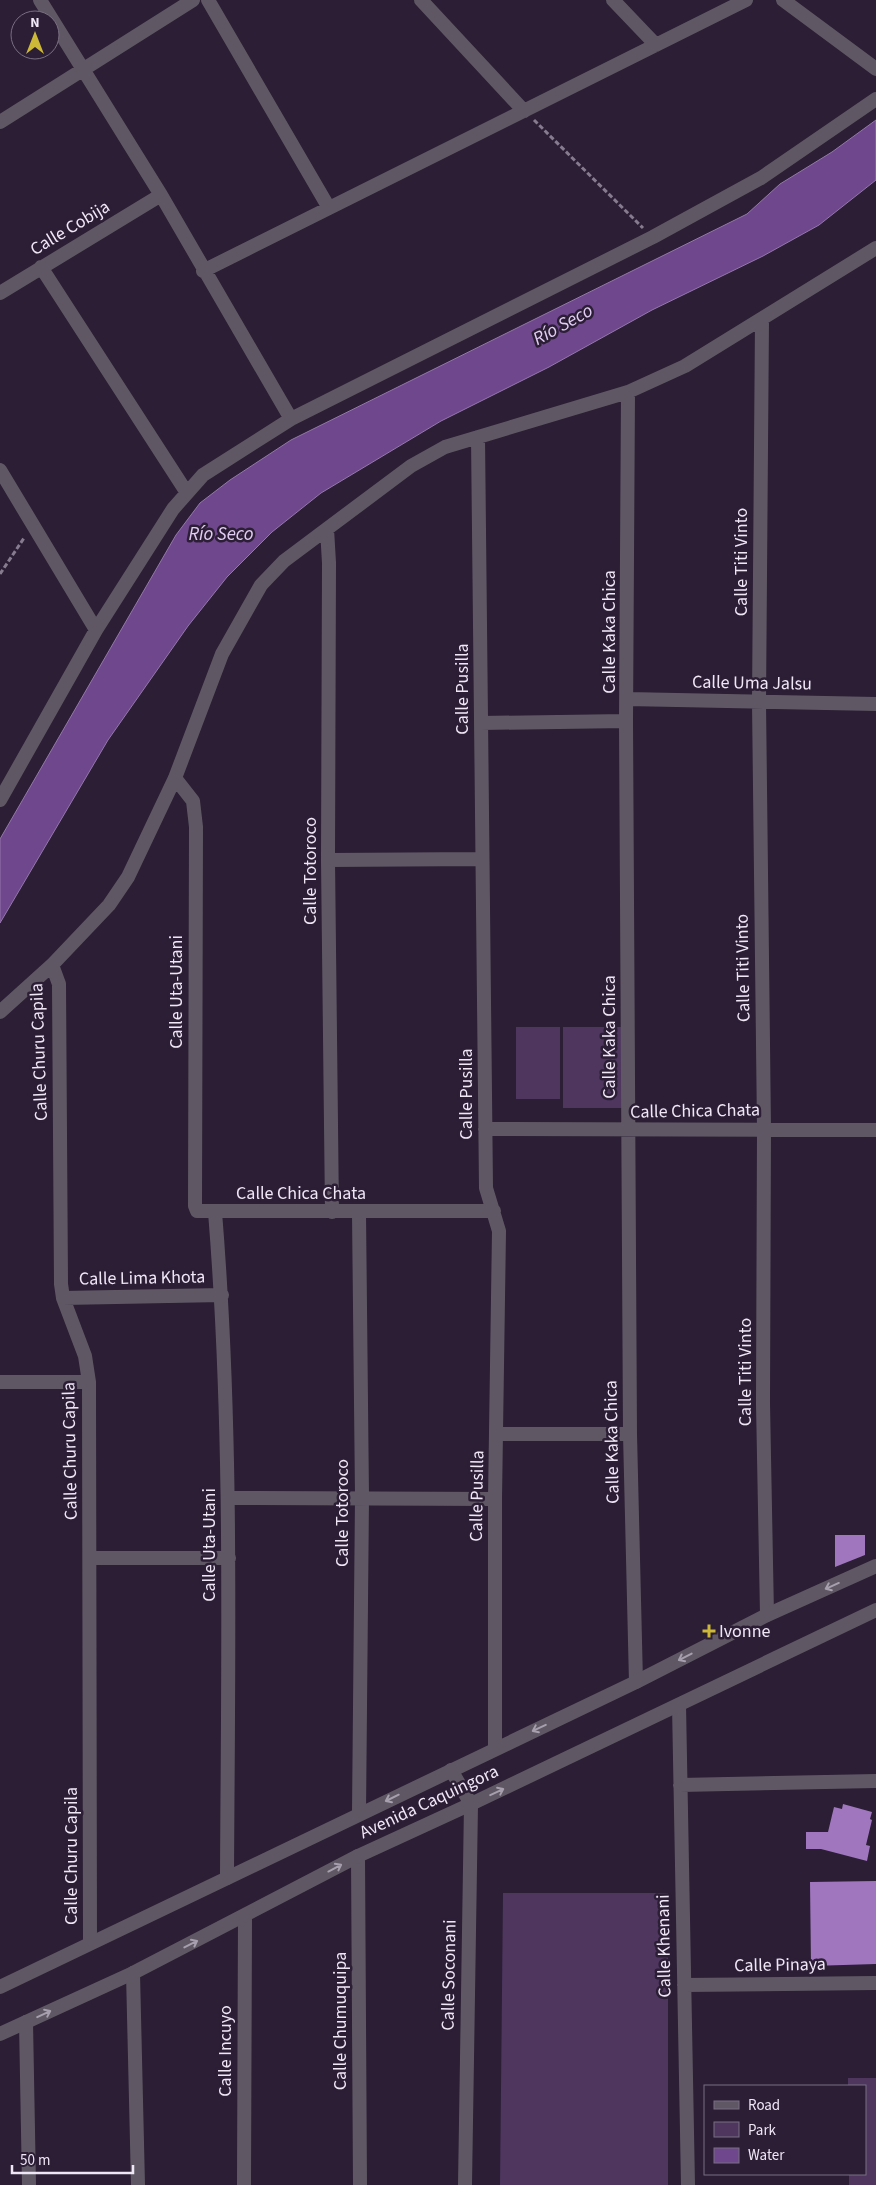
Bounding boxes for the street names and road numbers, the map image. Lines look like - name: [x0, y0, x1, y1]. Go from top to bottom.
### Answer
- street label: Calle Cobija: [25, 194, 115, 262]
- street label: Calle Titi Vinto: [729, 508, 754, 616]
- street label: Calle Kaka Chica: [597, 570, 622, 694]
- street label: Calle Pusilla: [450, 643, 475, 735]
- street label: Calle Uma Jalsu: [692, 669, 812, 697]
- street label: Calle Totoroco: [298, 817, 323, 925]
- street label: Calle Titi Vinto: [730, 914, 756, 1022]
- street label: Calle Uta-Utani: [164, 935, 189, 1049]
- street label: Calle Kaka Chica: [597, 975, 622, 1099]
- street label: Calle Churu Capila: [24, 983, 54, 1121]
- street label: Calle Pusilla: [454, 1048, 479, 1140]
- street label: Calle Chica Chata: [630, 1097, 760, 1125]
- street label: Calle Chica Chata: [236, 1181, 366, 1206]
- street label: Calle Lima Khota: [79, 1264, 205, 1292]
- street label: Calle Titi Vinto: [733, 1318, 758, 1426]
- street label: Calle Kaka Chica: [598, 1380, 626, 1504]
- street label: Calle Churu Capila: [56, 1382, 84, 1520]
- street label: Calle Pusilla: [464, 1450, 490, 1542]
- street label: Calle Totoroco: [330, 1459, 355, 1567]
- street label: Calle Uta-Utani: [197, 1488, 222, 1602]
- street label: Avenida Caquingora: [355, 1759, 503, 1845]
- street label: Calle Churu Capila: [59, 1787, 84, 1925]
- street label: Calle Khenani: [651, 1894, 677, 1998]
- street label: Calle Soconani: [436, 1919, 462, 2031]
- street label: Calle Chumuquipa: [328, 1952, 353, 2090]
- street label: Calle Pinaya: [734, 1952, 826, 1978]
- street label: Calle Incuyo: [213, 2005, 238, 2097]

